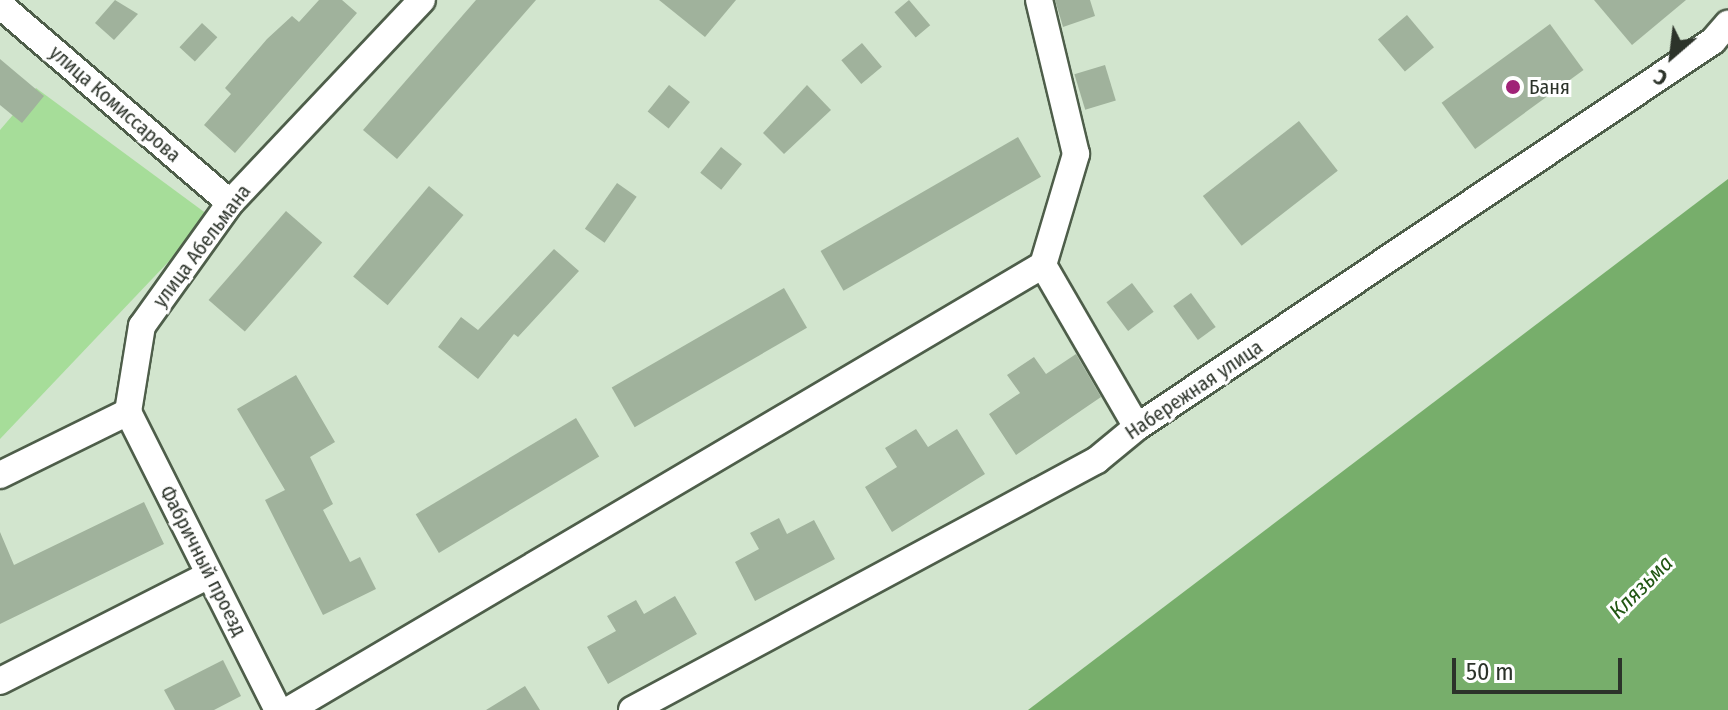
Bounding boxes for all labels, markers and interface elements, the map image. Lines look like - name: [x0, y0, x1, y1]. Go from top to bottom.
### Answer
- north arrow: [1632, 16, 1712, 96]
- street label: улица Комиссарова: [45, 41, 185, 167]
- text: С: [1649, 63, 1672, 92]
- place label: Баня: [1529, 75, 1570, 99]
- marker: Баня: [1504, 78, 1522, 96]
- street label: улица Абельмана: [148, 180, 256, 312]
- street label: Набережная улица: [1121, 335, 1267, 445]
- street label: Фабричный проезд: [155, 482, 251, 640]
- water label: Клязьма: [1604, 550, 1678, 624]
- scale bar: [1456, 642, 1626, 692]
- text: 50 m: [1466, 658, 1514, 686]

